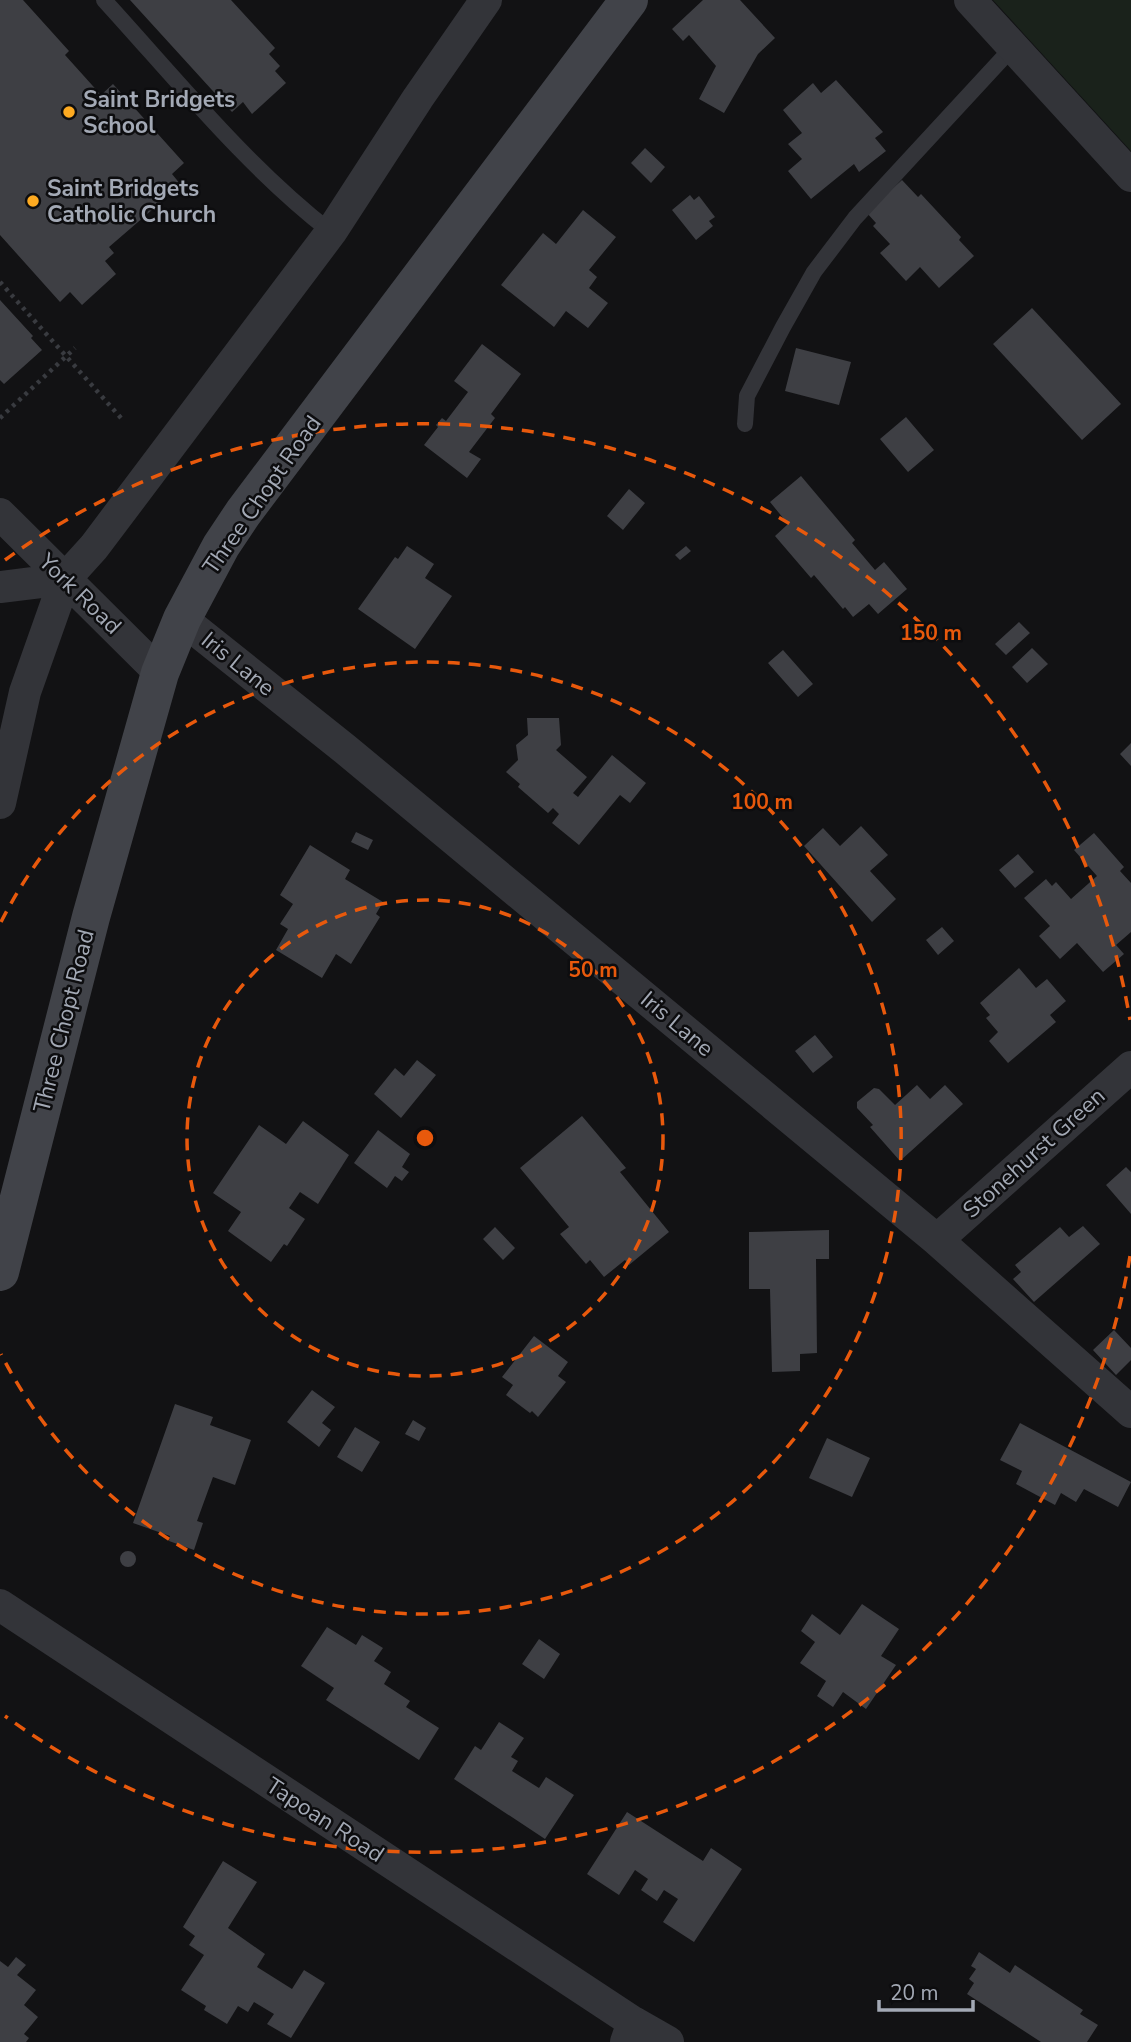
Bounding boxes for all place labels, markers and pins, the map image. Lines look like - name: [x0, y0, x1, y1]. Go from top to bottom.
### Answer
- place label: Saint Bridgets School: [83, 84, 235, 141]
- marker: Saint Bridgets School: [61, 104, 77, 120]
- place label: Saint Bridgets Catholic Church: [47, 173, 216, 230]
- marker: Saint Bridgets Catholic Church: [25, 193, 41, 209]
- centre of rings: [413, 1126, 437, 1150]

